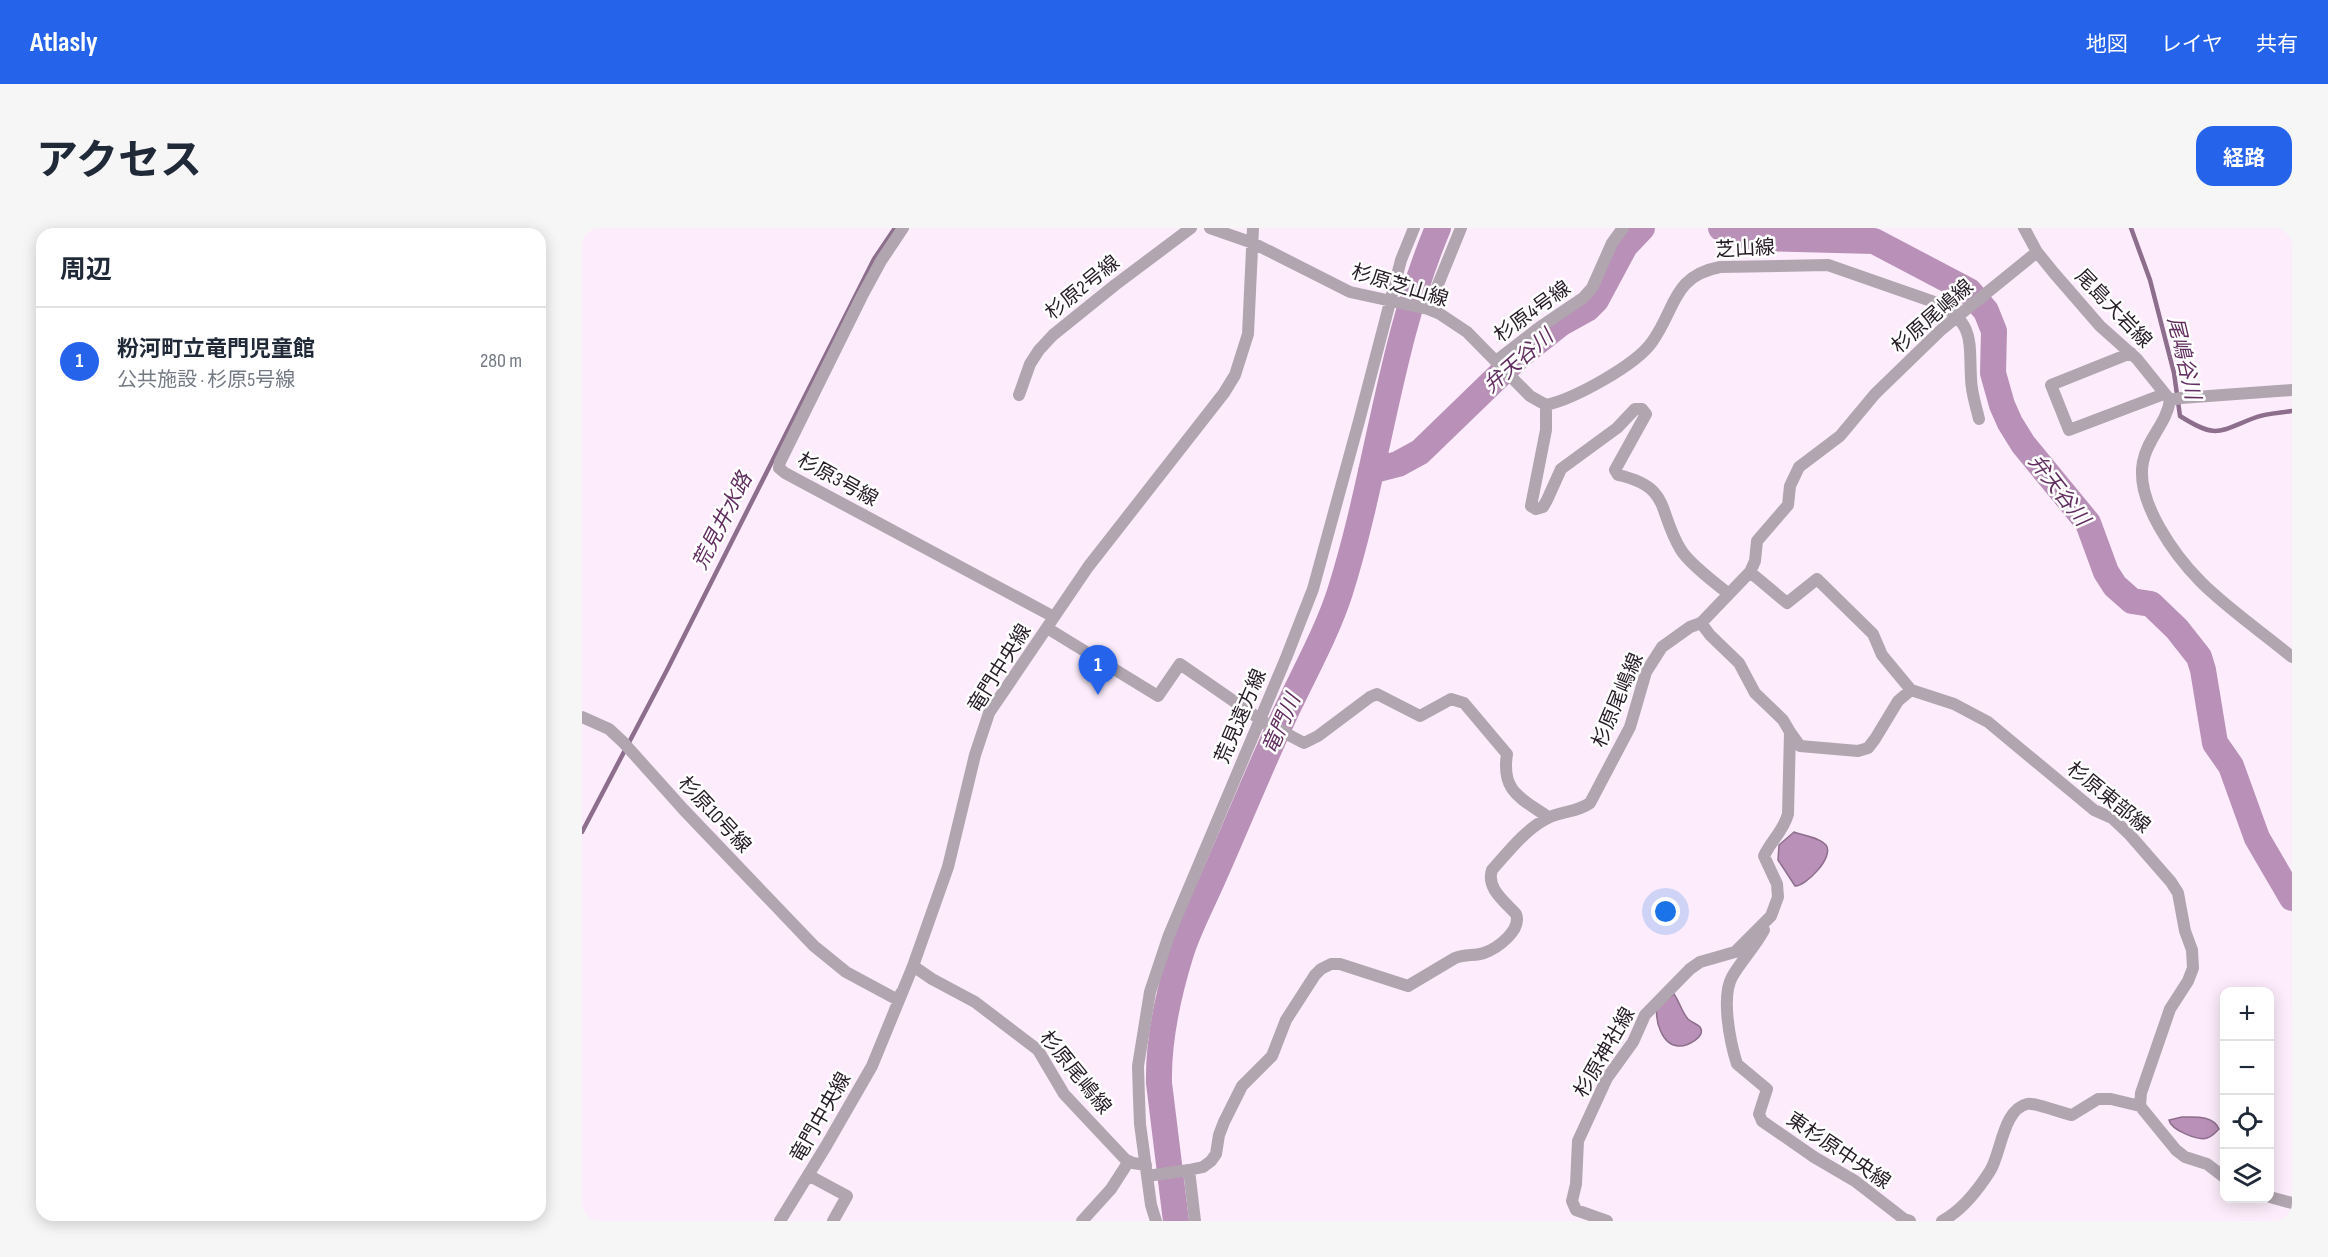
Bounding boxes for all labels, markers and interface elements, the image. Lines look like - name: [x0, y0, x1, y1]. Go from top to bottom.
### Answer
- text: Atlasly: [30, 26, 98, 59]
- text: 地図: [2086, 32, 2128, 57]
- text: レイヤ: [2161, 32, 2223, 57]
- text: 共有: [2256, 32, 2298, 57]
- button: 経路: [2196, 126, 2292, 186]
- text: アクセス: [36, 136, 202, 187]
- street label: 芝山線: [1714, 235, 1776, 263]
- street label: 杉原2号線: [1041, 251, 1124, 325]
- text: 周辺: [60, 255, 112, 286]
- street label: 杉原芝山線: [1348, 260, 1451, 312]
- street label: 尾島大岩線: [2070, 264, 2157, 353]
- street label: 杉原尾嶋線: [1887, 275, 1978, 359]
- street label: 杉原4号線: [1490, 276, 1575, 347]
- water label: 尾嶋谷川: [2162, 314, 2206, 404]
- water label: 弁天谷川: [1478, 323, 1560, 398]
- text: 粉河町立竜門児童館: [117, 336, 315, 363]
- text: 1: [76, 349, 83, 373]
- text: 280 m: [480, 349, 522, 373]
- text: 公共施設 · 杉原5号線: [117, 368, 295, 392]
- street label: 杉原3号線: [793, 448, 882, 512]
- water label: 弁天谷川: [2023, 450, 2096, 533]
- water label: 荒見井水路: [687, 467, 758, 574]
- street label: 竜門中央線: [963, 620, 1037, 717]
- pin: 1: [1078, 646, 1118, 695]
- street label: 杉原尾嶋線: [1587, 650, 1649, 751]
- street label: 荒見遠方線: [1210, 666, 1272, 767]
- water label: 竜門川: [1257, 689, 1307, 758]
- street label: 杉原東部線: [2062, 757, 2155, 839]
- street label: 杉原10号線: [673, 771, 756, 858]
- your location: [1651, 897, 1680, 926]
- map controls: [2220, 987, 2274, 1203]
- button: +: [2220, 987, 2274, 1041]
- street label: 杉原神社線: [1569, 1003, 1640, 1102]
- street label: 杉原尾嶋線: [1034, 1026, 1116, 1119]
- button: −: [2220, 1041, 2274, 1095]
- street label: 竜門中央線: [785, 1068, 856, 1167]
- button: locate: [2220, 1095, 2274, 1149]
- street label: 東杉原中央線: [1782, 1107, 1895, 1194]
- button: layers: [2220, 1149, 2274, 1203]

